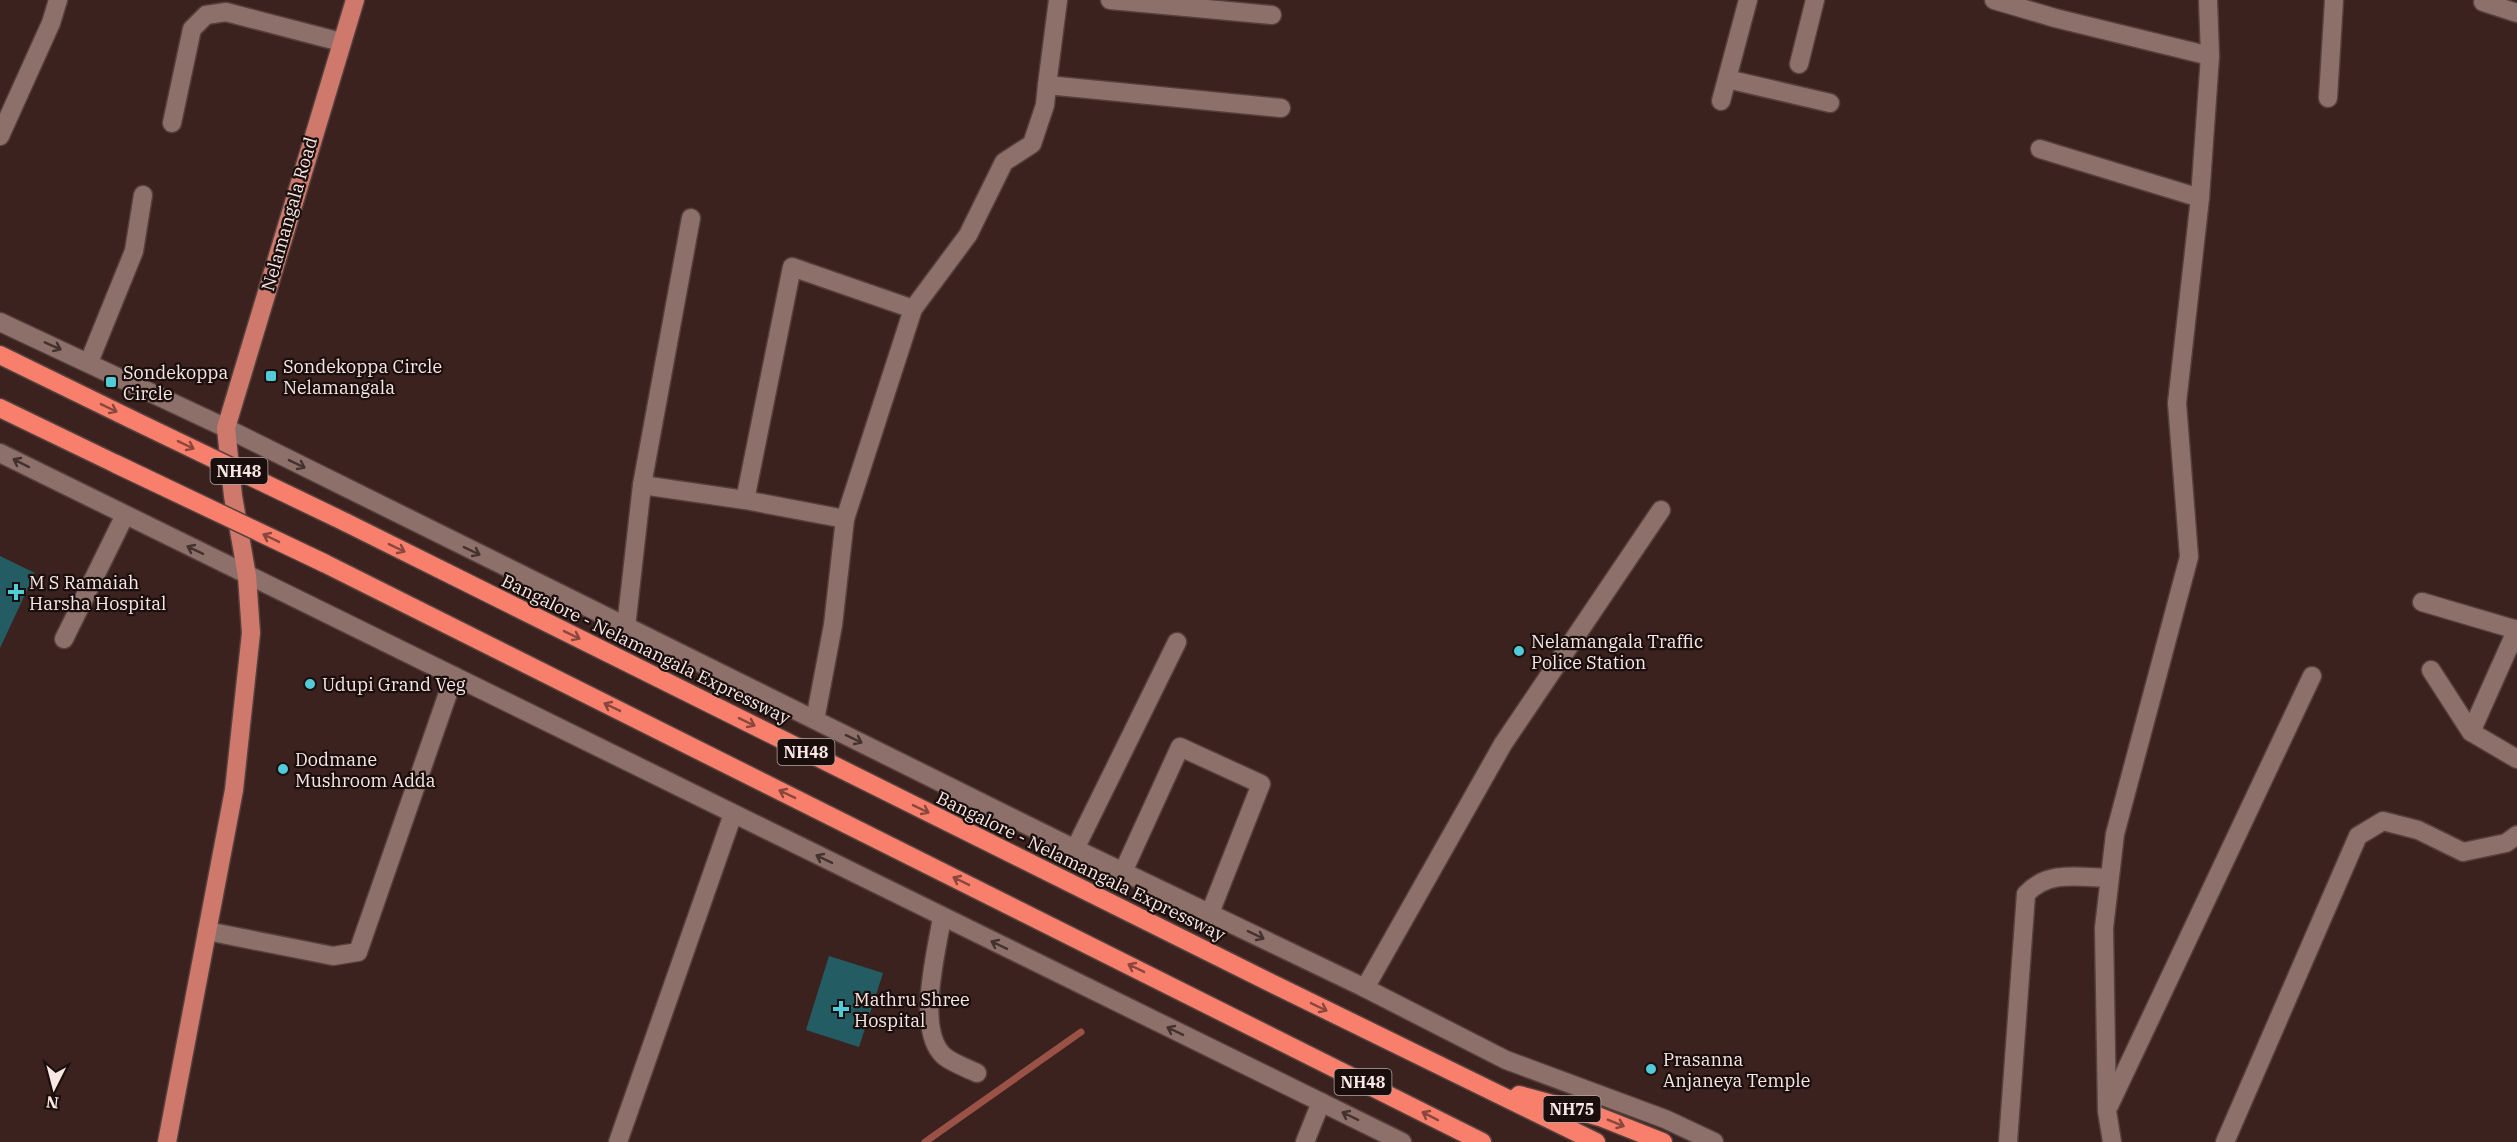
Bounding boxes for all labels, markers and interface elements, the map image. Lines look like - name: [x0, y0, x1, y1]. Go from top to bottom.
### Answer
- street label: Nelamangala Road: [256, 134, 322, 294]
- one-way arrow: [44, 340, 62, 352]
- place label: Sondekoppa Circle Nelamangala: [283, 355, 442, 399]
- place label: Sondekoppa Circle: [123, 361, 228, 405]
- marker: Sondekoppa Circle Nelamangala: [264, 369, 278, 383]
- marker: Sondekoppa Circle: [104, 375, 118, 389]
- one-way arrow: [100, 403, 118, 414]
- one-way arrow: [176, 440, 194, 451]
- one-way arrow: [12, 457, 30, 468]
- road number: NH48: [210, 458, 268, 484]
- one-way arrow: [288, 458, 306, 470]
- one-way arrow: [263, 532, 281, 544]
- one-way arrow: [388, 543, 406, 555]
- one-way arrow: [186, 544, 204, 556]
- one-way arrow: [463, 545, 481, 557]
- street label: Bangalore - Nelamangala Expressway: [498, 569, 795, 729]
- place label: M S Ramaiah Harsha Hospital: [29, 571, 166, 615]
- marker: M S Ramaiah Harsha Hospital: [7, 583, 25, 601]
- one-way arrow: [563, 629, 580, 641]
- place label: Nelamangala Traffic Police Station: [1531, 630, 1703, 674]
- marker: Nelamangala Traffic Police Station: [1512, 644, 1526, 658]
- place label: Udupi Grand Veg: [322, 673, 466, 696]
- marker: Udupi Grand Veg: [303, 677, 317, 691]
- one-way arrow: [603, 700, 621, 712]
- one-way arrow: [737, 717, 755, 728]
- one-way arrow: [845, 733, 862, 745]
- road number: NH48: [778, 739, 834, 765]
- place label: Dodmane Mushroom Adda: [295, 748, 436, 792]
- marker: Dodmane Mushroom Adda: [276, 762, 290, 776]
- street label: Bangalore - Nelamangala Expressway: [933, 786, 1230, 946]
- one-way arrow: [778, 787, 796, 799]
- one-way arrow: [912, 803, 929, 815]
- one-way arrow: [816, 853, 834, 864]
- one-way arrow: [952, 874, 970, 886]
- one-way arrow: [1246, 930, 1264, 942]
- one-way arrow: [991, 938, 1009, 950]
- one-way arrow: [1127, 962, 1145, 973]
- place label: Mathru Shree Hospital: [854, 988, 970, 1032]
- marker: Mathru Shree Hospital: [832, 1000, 850, 1018]
- one-way arrow: [1310, 1001, 1328, 1013]
- one-way arrow: [1166, 1024, 1184, 1036]
- place label: Prasanna Anjaneya Temple: [1663, 1048, 1810, 1092]
- north arrow: [24, 1058, 84, 1118]
- marker: Prasanna Anjaneya Temple: [1644, 1062, 1658, 1076]
- road number: NH48: [1334, 1069, 1392, 1095]
- text: N: [45, 1092, 60, 1114]
- road number: NH75: [1544, 1096, 1600, 1122]
- one-way arrow: [1421, 1109, 1439, 1121]
- one-way arrow: [1341, 1110, 1359, 1122]
- one-way arrow: [1607, 1118, 1625, 1129]

